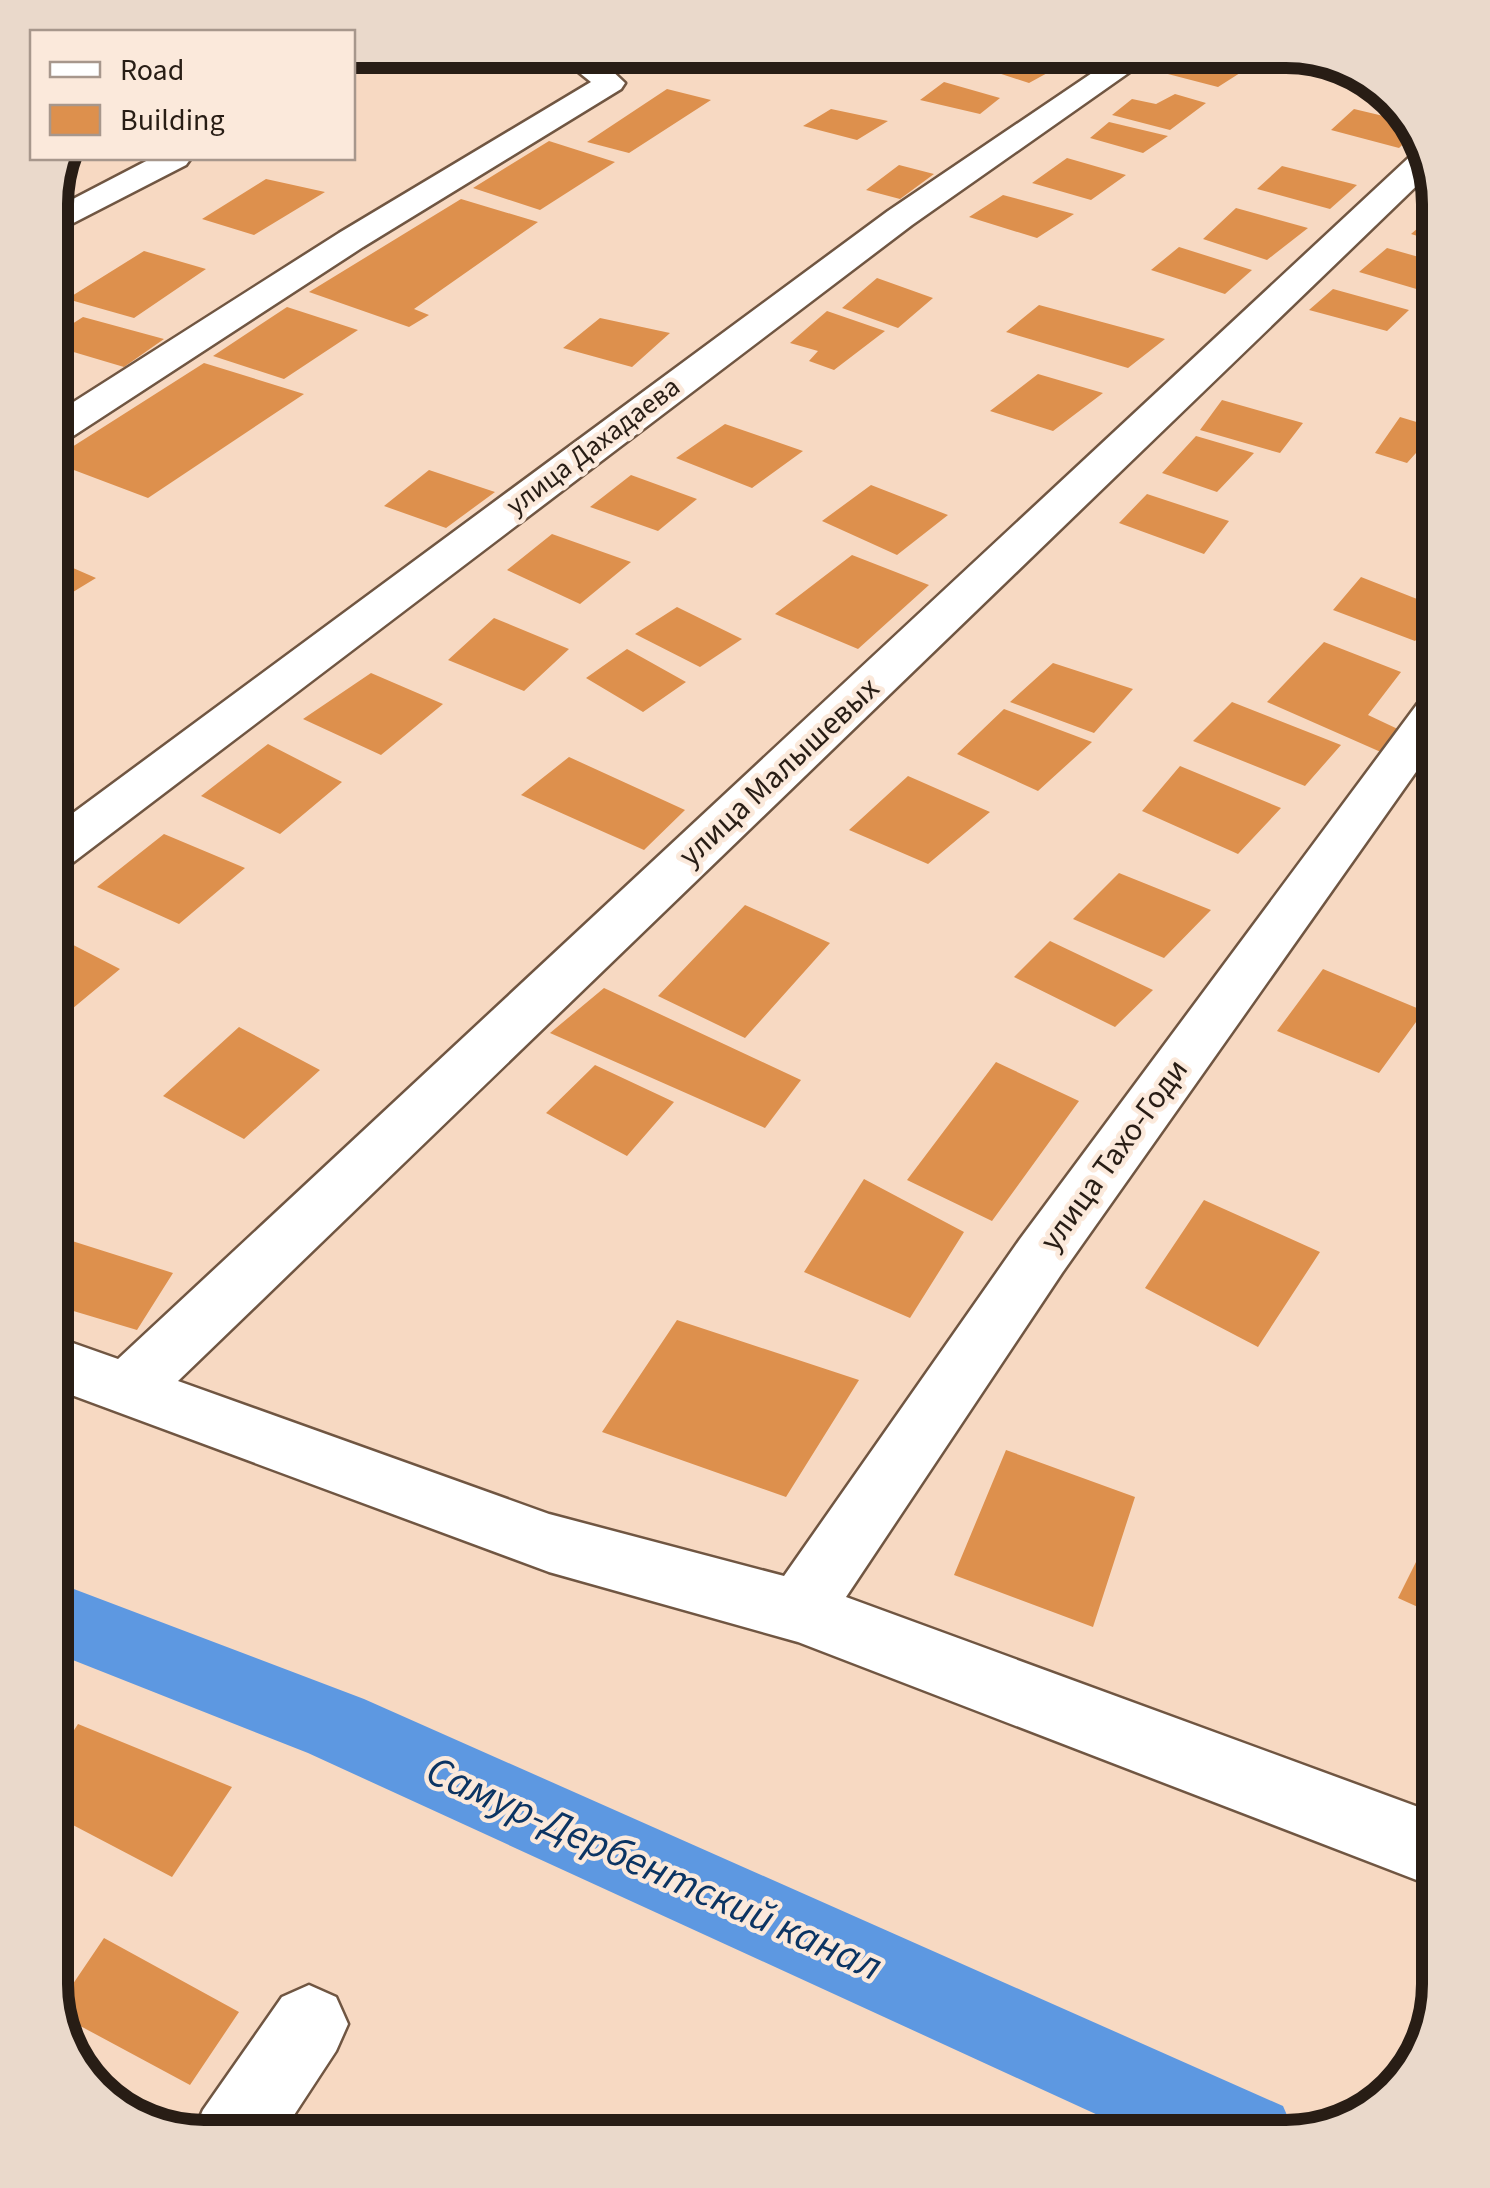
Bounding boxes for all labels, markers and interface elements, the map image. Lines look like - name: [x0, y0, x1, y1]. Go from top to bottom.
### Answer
- legend: [30, 30, 355, 160]
- text: Road: [120, 49, 184, 92]
- text: Building: [120, 99, 225, 142]
- street label: улица Дахадаева: [498, 367, 688, 525]
- street label: улица Малышевых: [668, 666, 890, 878]
- street label: улица Тахо-Годи: [1029, 1049, 1199, 1261]
- water label: Самур-Дербентский канал: [416, 1741, 892, 1997]

